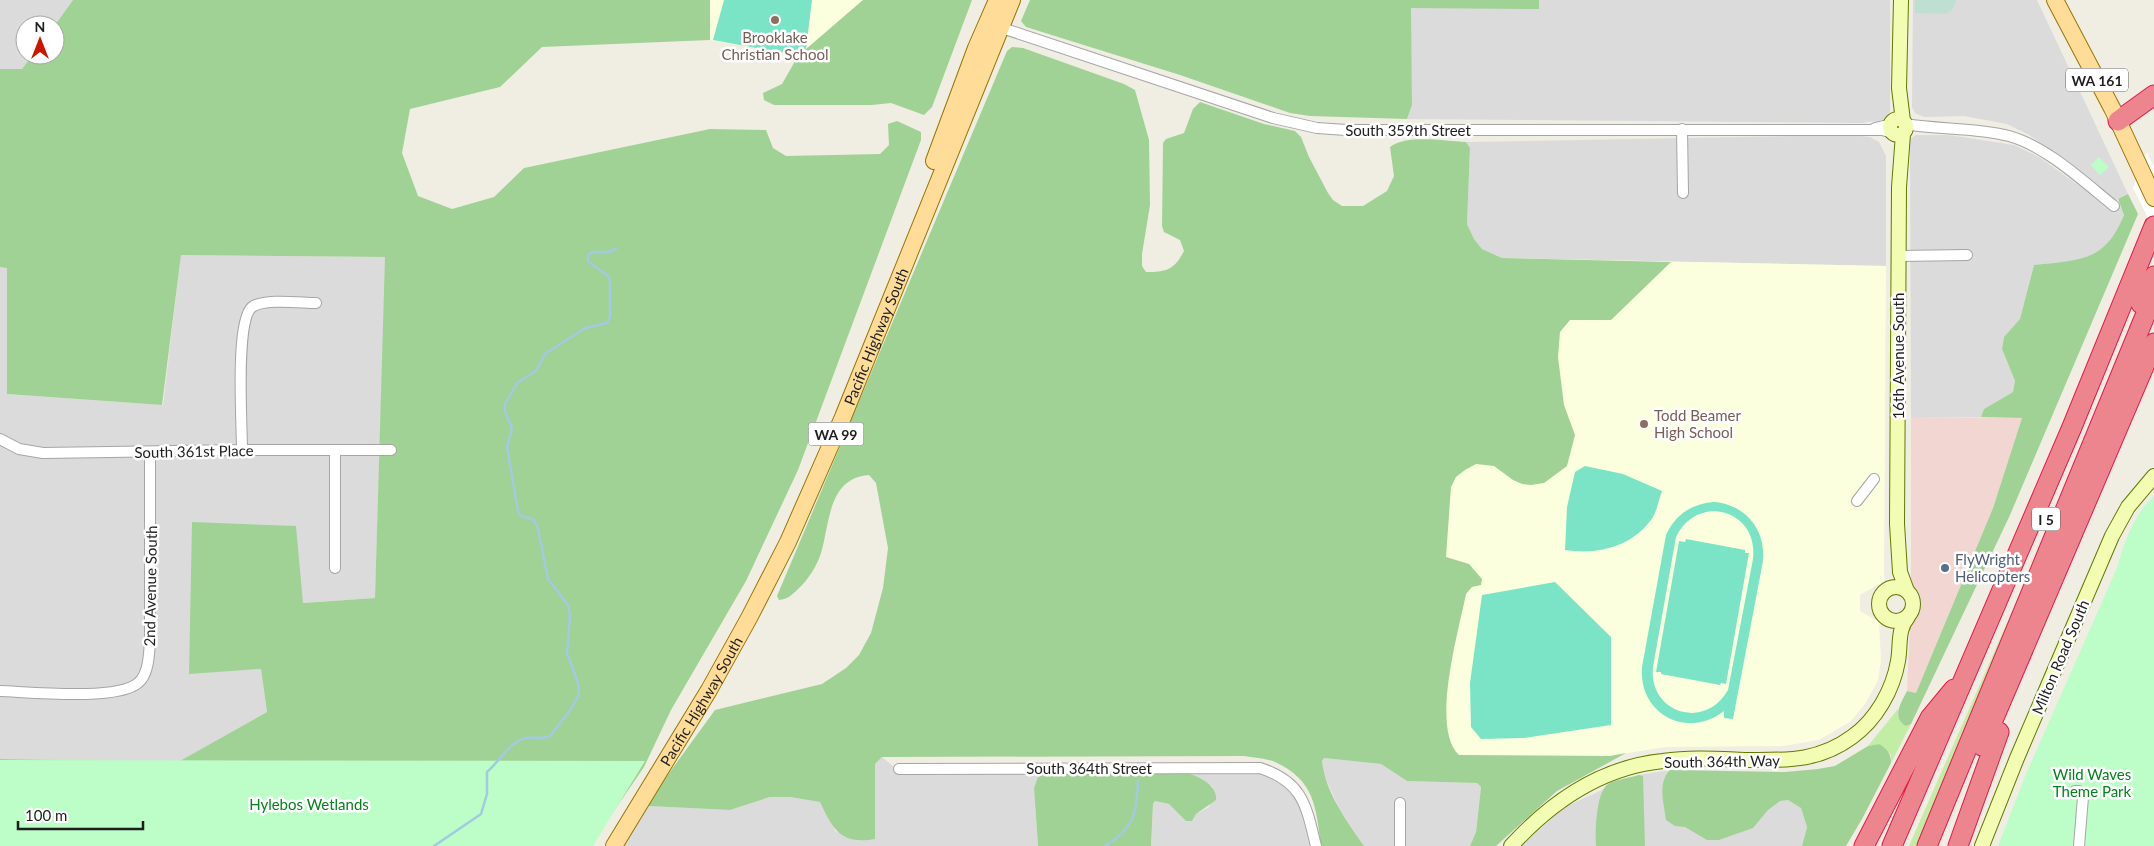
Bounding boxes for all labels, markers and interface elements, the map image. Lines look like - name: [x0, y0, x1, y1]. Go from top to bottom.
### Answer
- marker: Brooklake Christian School: [769, 14, 781, 26]
- north arrow: [15, 15, 65, 65]
- text: N: [35, 18, 45, 35]
- place label: Brooklake Christian School: [721, 28, 829, 63]
- road number: WA 161: [2066, 68, 2128, 92]
- street label: South 359th Street: [1345, 121, 1471, 139]
- street label: Pacific Highway South: [840, 265, 912, 408]
- street label: 16th Avenue South: [1889, 293, 1907, 419]
- place label: Todd Beamer High School: [1654, 406, 1741, 441]
- marker: Todd Beamer High School: [1638, 418, 1650, 430]
- road number: WA 99: [808, 422, 864, 446]
- street label: South 361st Place: [134, 441, 254, 461]
- road number: I 5: [2032, 508, 2060, 530]
- street label: 2nd Avenue South: [140, 525, 160, 647]
- place label: FlyWright Helicopters: [1955, 550, 2030, 585]
- marker: FlyWright Helicopters: [1939, 562, 1951, 574]
- street label: Milton Road South: [2028, 597, 2092, 717]
- street label: Pacific Highway South: [656, 633, 746, 769]
- street label: South 364th Way: [1664, 751, 1780, 771]
- street label: South 364th Street: [1026, 759, 1152, 777]
- park label: Wild Waves Theme Park: [2053, 765, 2132, 800]
- park label: Hylebos Wetlands: [249, 795, 369, 813]
- scale bar: [18, 798, 142, 830]
- text: 100 m: [25, 806, 67, 824]

